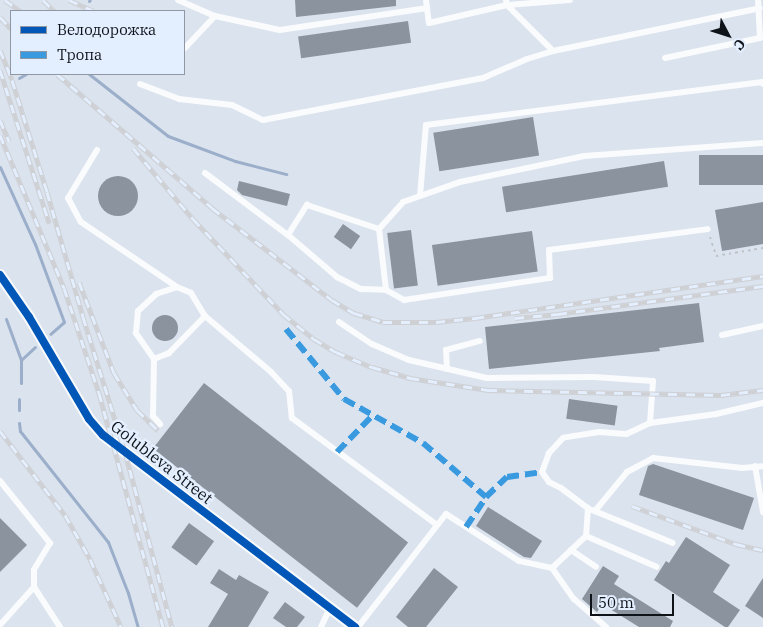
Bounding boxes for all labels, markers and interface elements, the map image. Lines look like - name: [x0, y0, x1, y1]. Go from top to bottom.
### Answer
- legend: [10, 10, 185, 75]
- north arrow: [703, 10, 753, 60]
- text: Велодорожка: [57, 20, 156, 39]
- text: С: [730, 35, 749, 54]
- text: Тропа: [57, 45, 102, 64]
- street label: Golubleva Street: [107, 416, 217, 508]
- scale bar: [593, 584, 677, 616]
- text: 50 m: [598, 593, 634, 612]

